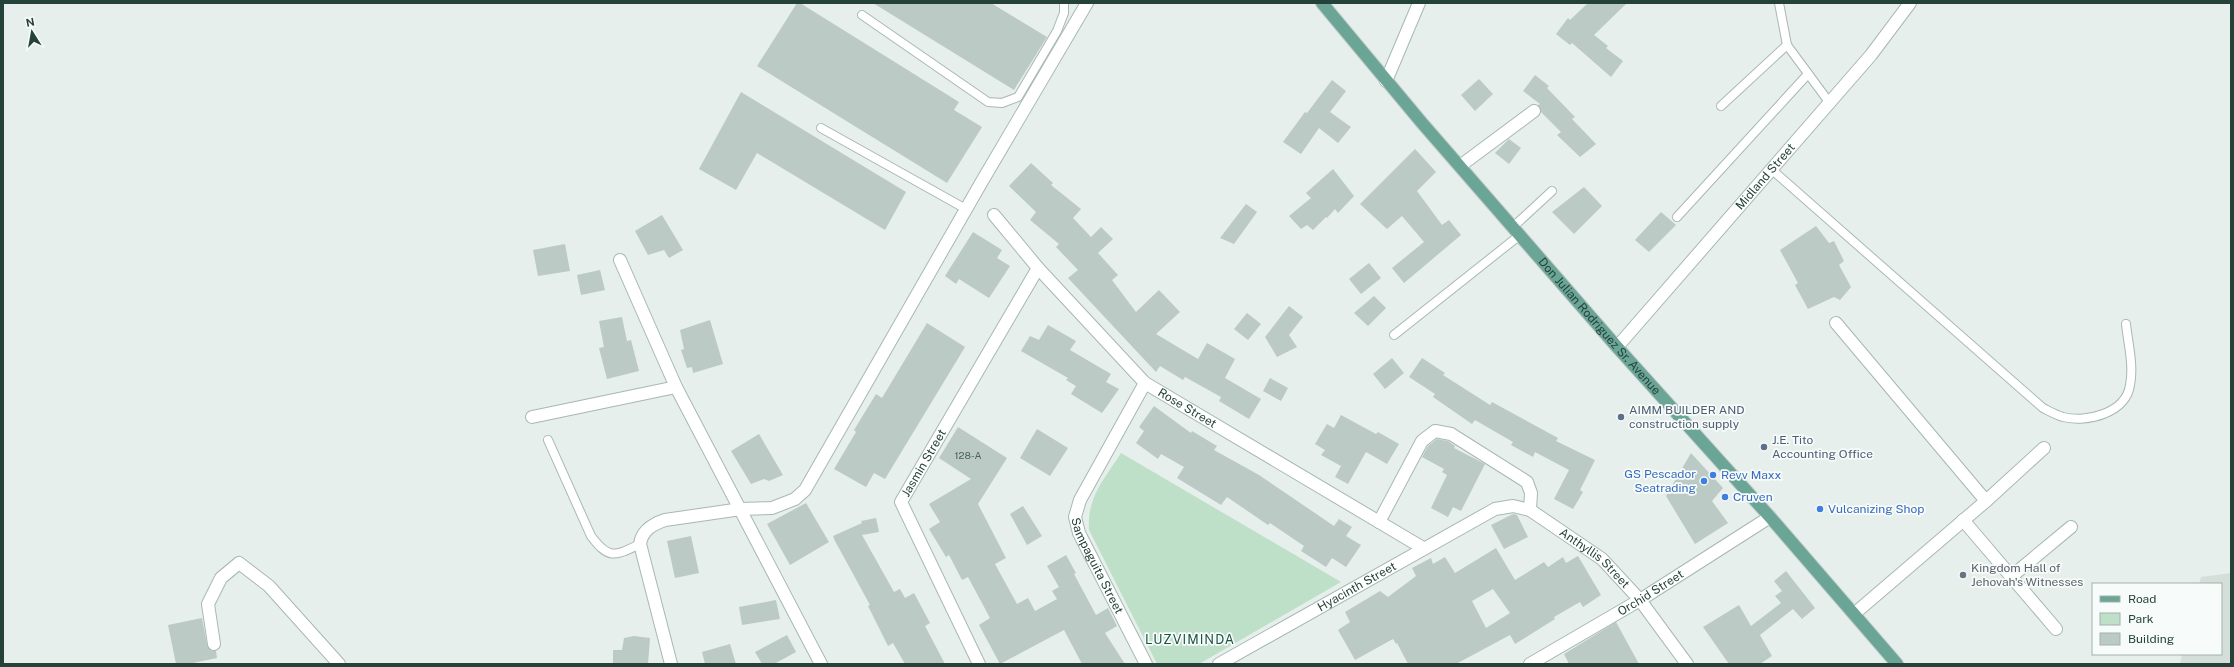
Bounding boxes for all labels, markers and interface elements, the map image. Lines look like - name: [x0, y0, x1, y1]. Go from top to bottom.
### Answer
- north arrow: [12, 12, 52, 52]
- text: N: [25, 15, 35, 29]
- street label: Midland Street: [1733, 140, 1798, 212]
- street label: Don Julian Rodriguez Sr. Avenue: [1536, 255, 1664, 398]
- street label: Rose Street: [1155, 385, 1219, 431]
- place label: AIMM BUILDER AND construction supply: [1629, 403, 1745, 431]
- marker: AIMM BUILDER AND construction supply: [1616, 412, 1626, 422]
- street label: Jasmin Street: [899, 426, 949, 499]
- place label: J.E. Tito Accounting Office: [1772, 433, 1873, 461]
- marker: J.E. Tito Accounting Office: [1759, 442, 1769, 452]
- house number: 128-A: [954, 449, 982, 461]
- place label: GS Pescador Seatrading: [1624, 467, 1696, 495]
- place label: Revv Maxx: [1721, 468, 1781, 482]
- marker: Revv Maxx: [1708, 470, 1718, 480]
- marker: GS Pescador Seatrading: [1699, 476, 1709, 486]
- place label: Cruven: [1733, 490, 1773, 504]
- marker: Cruven: [1720, 492, 1730, 502]
- place label: Vulcanizing Shop: [1828, 502, 1924, 516]
- marker: Vulcanizing Shop: [1815, 504, 1825, 514]
- street label: Sampaguita Street: [1068, 516, 1126, 616]
- street label: Anthyllis Street: [1557, 525, 1633, 591]
- street label: Hyacinth Street: [1315, 559, 1399, 614]
- place label: Kingdom Hall of Jehovah's Witnesses: [1971, 561, 2083, 589]
- street label: Orchid Street: [1615, 567, 1686, 618]
- marker: Kingdom Hall of Jehovah's Witnesses: [1958, 570, 1968, 580]
- legend: [2092, 583, 2222, 655]
- text: Road: [2128, 592, 2156, 606]
- text: Park: [2128, 612, 2154, 626]
- district label: LUZVIMINDA: [1145, 632, 1235, 647]
- text: Building: [2128, 632, 2174, 646]

